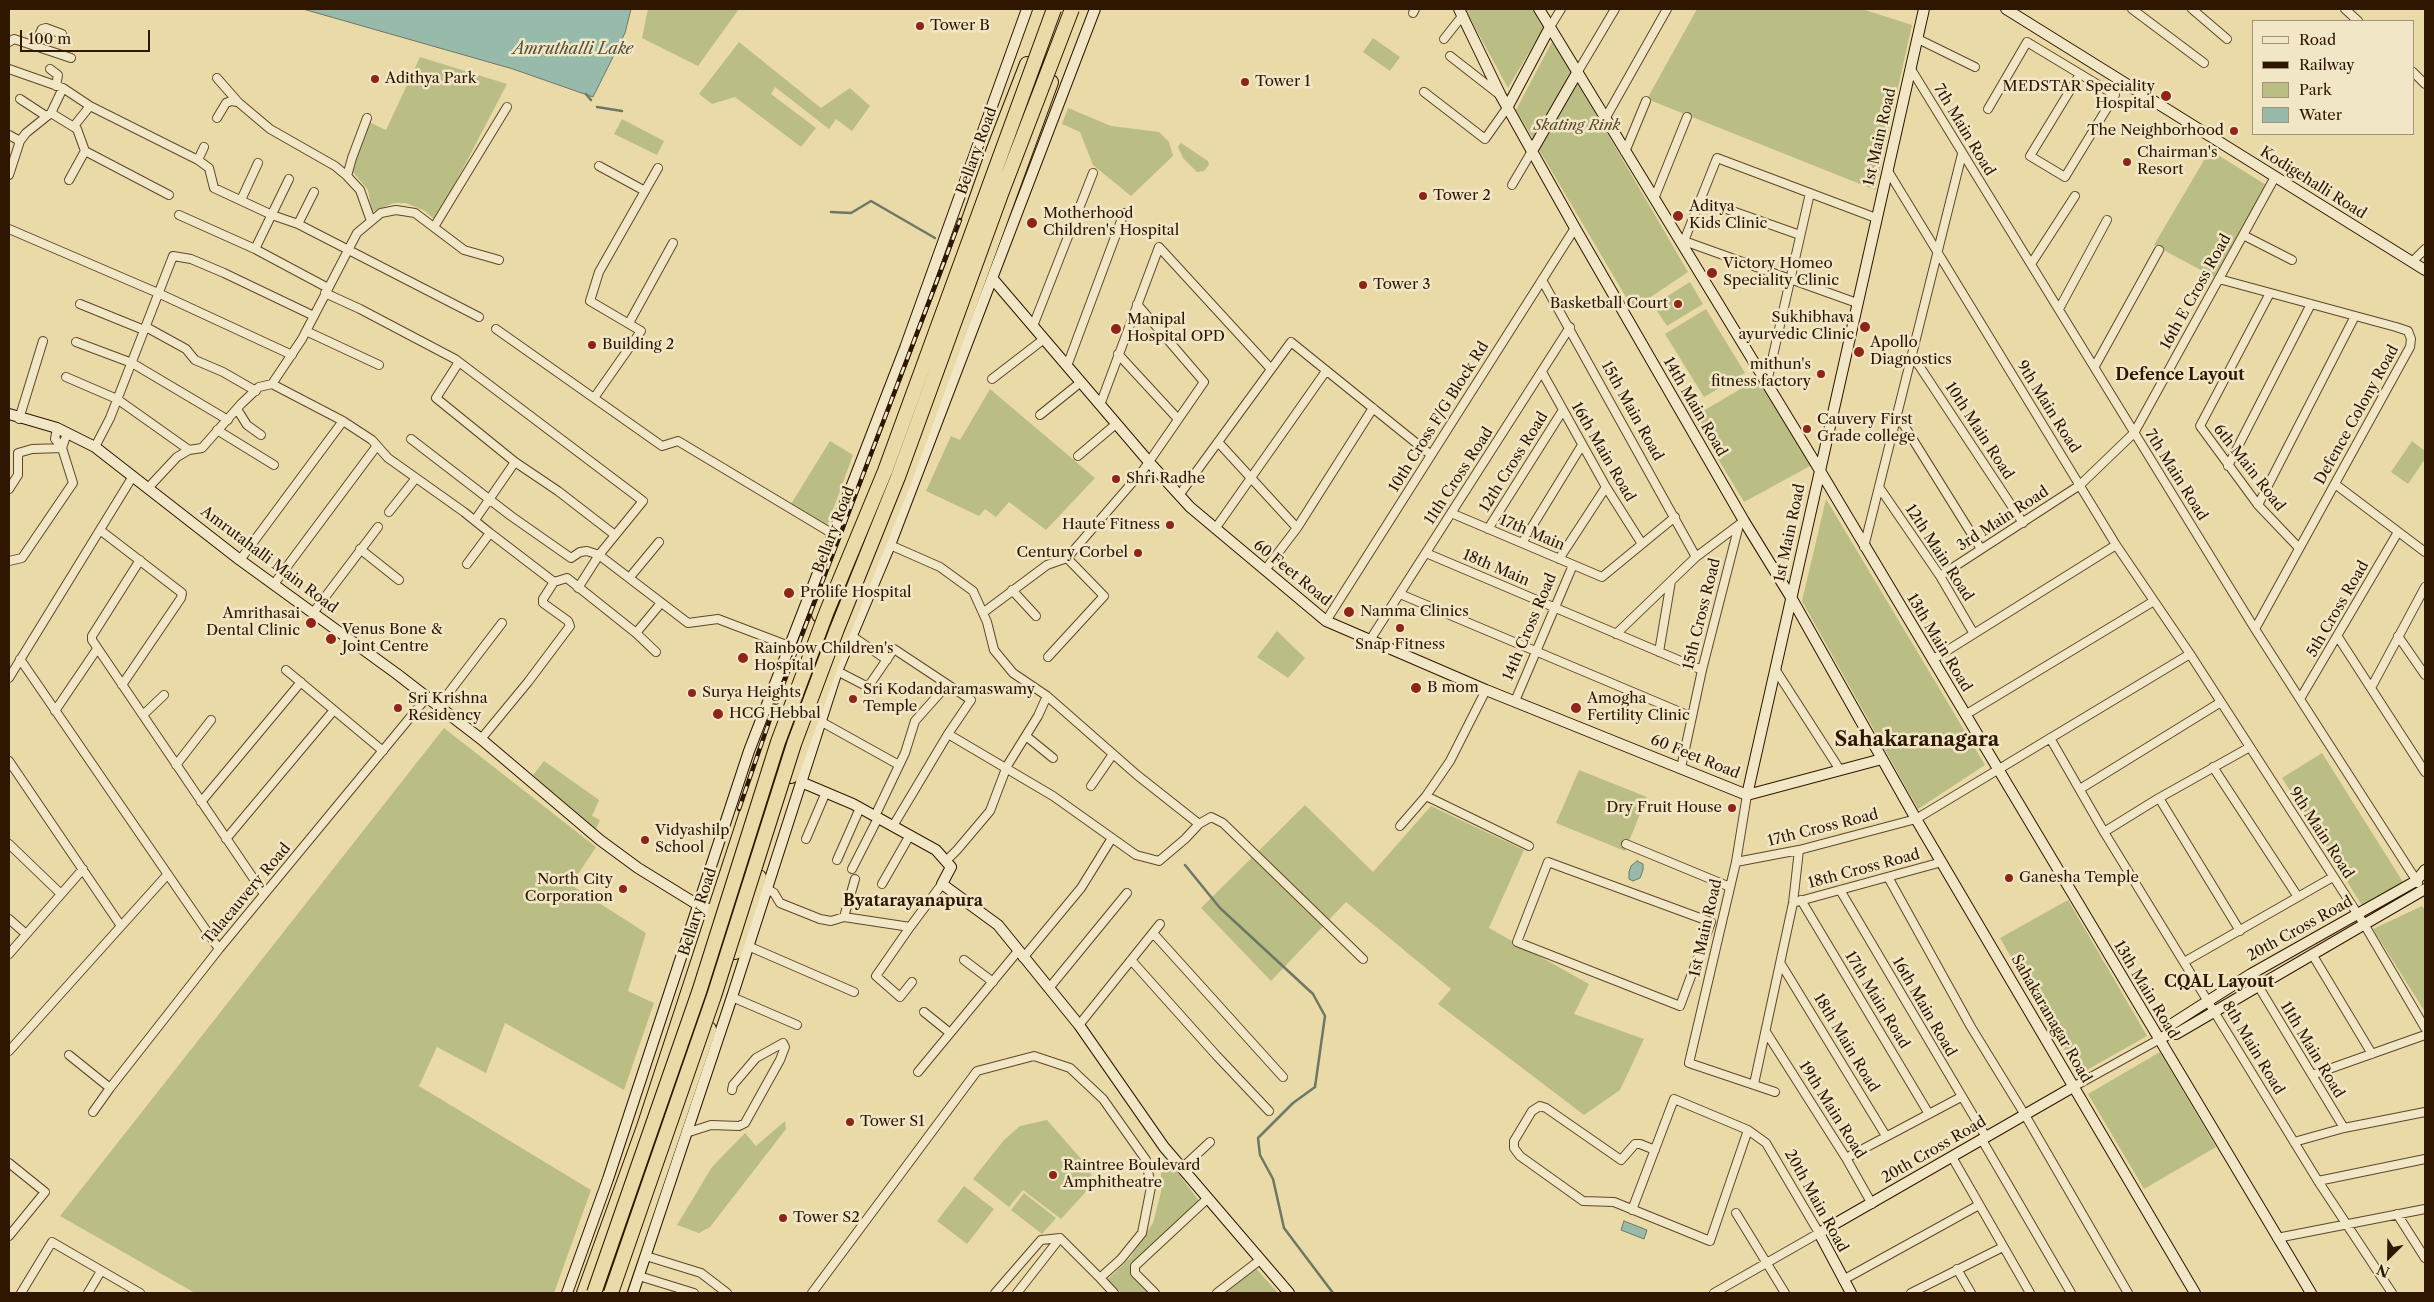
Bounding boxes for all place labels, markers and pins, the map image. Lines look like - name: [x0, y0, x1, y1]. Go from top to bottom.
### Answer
- place label: Tower B: [930, 17, 990, 35]
- marker: Tower B: [914, 20, 926, 32]
- place label: Adithya Park: [385, 70, 476, 88]
- marker: Adithya Park: [369, 73, 381, 85]
- place label: Tower 1: [1255, 73, 1311, 91]
- marker: Tower 1: [1239, 76, 1251, 88]
- place label: MEDSTAR Speciality Hospital: [2003, 78, 2155, 113]
- marker: MEDSTAR Speciality Hospital: [2159, 89, 2173, 103]
- place label: The Neighborhood: [2087, 122, 2224, 140]
- marker: The Neighborhood: [2228, 125, 2240, 137]
- place label: Chairman's Resort: [2137, 144, 2217, 179]
- marker: Chairman's Resort: [2121, 156, 2133, 168]
- place label: Tower 2: [1433, 187, 1491, 205]
- marker: Tower 2: [1417, 190, 1429, 202]
- place label: Aditya Kids Clinic: [1689, 198, 1767, 233]
- place label: Motherhood Children's Hospital: [1043, 205, 1179, 240]
- marker: Aditya Kids Clinic: [1671, 209, 1685, 223]
- marker: Motherhood Children's Hospital: [1025, 216, 1039, 230]
- place label: Victory Homeo Speciality Clinic: [1723, 255, 1839, 290]
- marker: Victory Homeo Speciality Clinic: [1705, 266, 1719, 280]
- place label: Tower 3: [1373, 276, 1431, 294]
- marker: Tower 3: [1357, 279, 1369, 291]
- place label: Basketball Court: [1550, 295, 1668, 313]
- marker: Basketball Court: [1672, 298, 1684, 310]
- place label: Sukhibhava ayurvedic Clinic: [1738, 309, 1854, 344]
- place label: Manipal Hospital OPD: [1127, 311, 1225, 346]
- marker: Sukhibhava ayurvedic Clinic: [1858, 320, 1872, 334]
- marker: Manipal Hospital OPD: [1109, 322, 1123, 336]
- place label: Apollo Diagnostics: [1870, 334, 1952, 369]
- place label: Building 2: [602, 336, 674, 354]
- marker: Building 2: [586, 339, 598, 351]
- marker: Apollo Diagnostics: [1852, 345, 1866, 359]
- place label: mithun's fitness factory: [1711, 356, 1811, 391]
- marker: mithun's fitness factory: [1815, 368, 1827, 380]
- place label: Cauvery First Grade college: [1817, 411, 1915, 446]
- marker: Cauvery First Grade college: [1801, 423, 1813, 435]
- place label: Shri Radhe: [1126, 470, 1205, 488]
- marker: Shri Radhe: [1110, 473, 1122, 485]
- place label: Haute Fitness: [1062, 516, 1160, 534]
- marker: Haute Fitness: [1164, 519, 1176, 531]
- place label: Century Corbel: [1016, 544, 1128, 562]
- marker: Century Corbel: [1132, 547, 1144, 559]
- place label: Prolife Hospital: [800, 584, 912, 602]
- marker: Prolife Hospital: [782, 586, 796, 600]
- place label: Namma Clinics: [1360, 603, 1469, 621]
- place label: Amrithasai Dental Clinic: [206, 605, 300, 640]
- marker: Namma Clinics: [1342, 605, 1356, 619]
- marker: Amrithasai Dental Clinic: [304, 616, 318, 630]
- place label: Venus Bone & Joint Centre: [342, 621, 443, 656]
- marker: Snap Fitness: [1394, 622, 1406, 634]
- marker: Venus Bone & Joint Centre: [324, 632, 338, 646]
- place label: Snap Fitness: [1355, 636, 1445, 654]
- place label: Rainbow Children's Hospital: [754, 640, 894, 675]
- marker: Rainbow Children's Hospital: [736, 651, 750, 665]
- place label: B mom: [1427, 679, 1479, 697]
- place label: Sri Kodandaramaswamy Temple: [863, 681, 1035, 716]
- marker: B mom: [1409, 681, 1423, 695]
- place label: Surya Heights: [702, 684, 801, 702]
- marker: Surya Heights: [686, 687, 698, 699]
- place label: Sri Krishna Residency: [408, 690, 488, 725]
- place label: Amogha Fertility Clinic: [1587, 690, 1690, 725]
- marker: Sri Kodandaramaswamy Temple: [847, 693, 859, 705]
- marker: Amogha Fertility Clinic: [1569, 701, 1583, 715]
- marker: Sri Krishna Residency: [392, 702, 404, 714]
- place label: HCG Hebbal: [729, 705, 821, 723]
- marker: HCG Hebbal: [711, 707, 725, 721]
- place label: Dry Fruit House: [1606, 799, 1722, 817]
- marker: Dry Fruit House: [1726, 802, 1738, 814]
- place label: Vidyashilp School: [655, 822, 729, 857]
- marker: Vidyashilp School: [639, 834, 651, 846]
- place label: Ganesha Temple: [2019, 869, 2139, 887]
- place label: North City Corporation: [525, 871, 613, 906]
- marker: Ganesha Temple: [2003, 872, 2015, 884]
- marker: North City Corporation: [617, 883, 629, 895]
- place label: Tower S1: [860, 1113, 925, 1131]
- marker: Tower S1: [844, 1116, 856, 1128]
- place label: Raintree Boulevard Amphitheatre: [1063, 1157, 1200, 1192]
- marker: Raintree Boulevard Amphitheatre: [1047, 1169, 1059, 1181]
- place label: Tower S2: [793, 1209, 860, 1227]
- marker: Tower S2: [777, 1212, 789, 1224]

